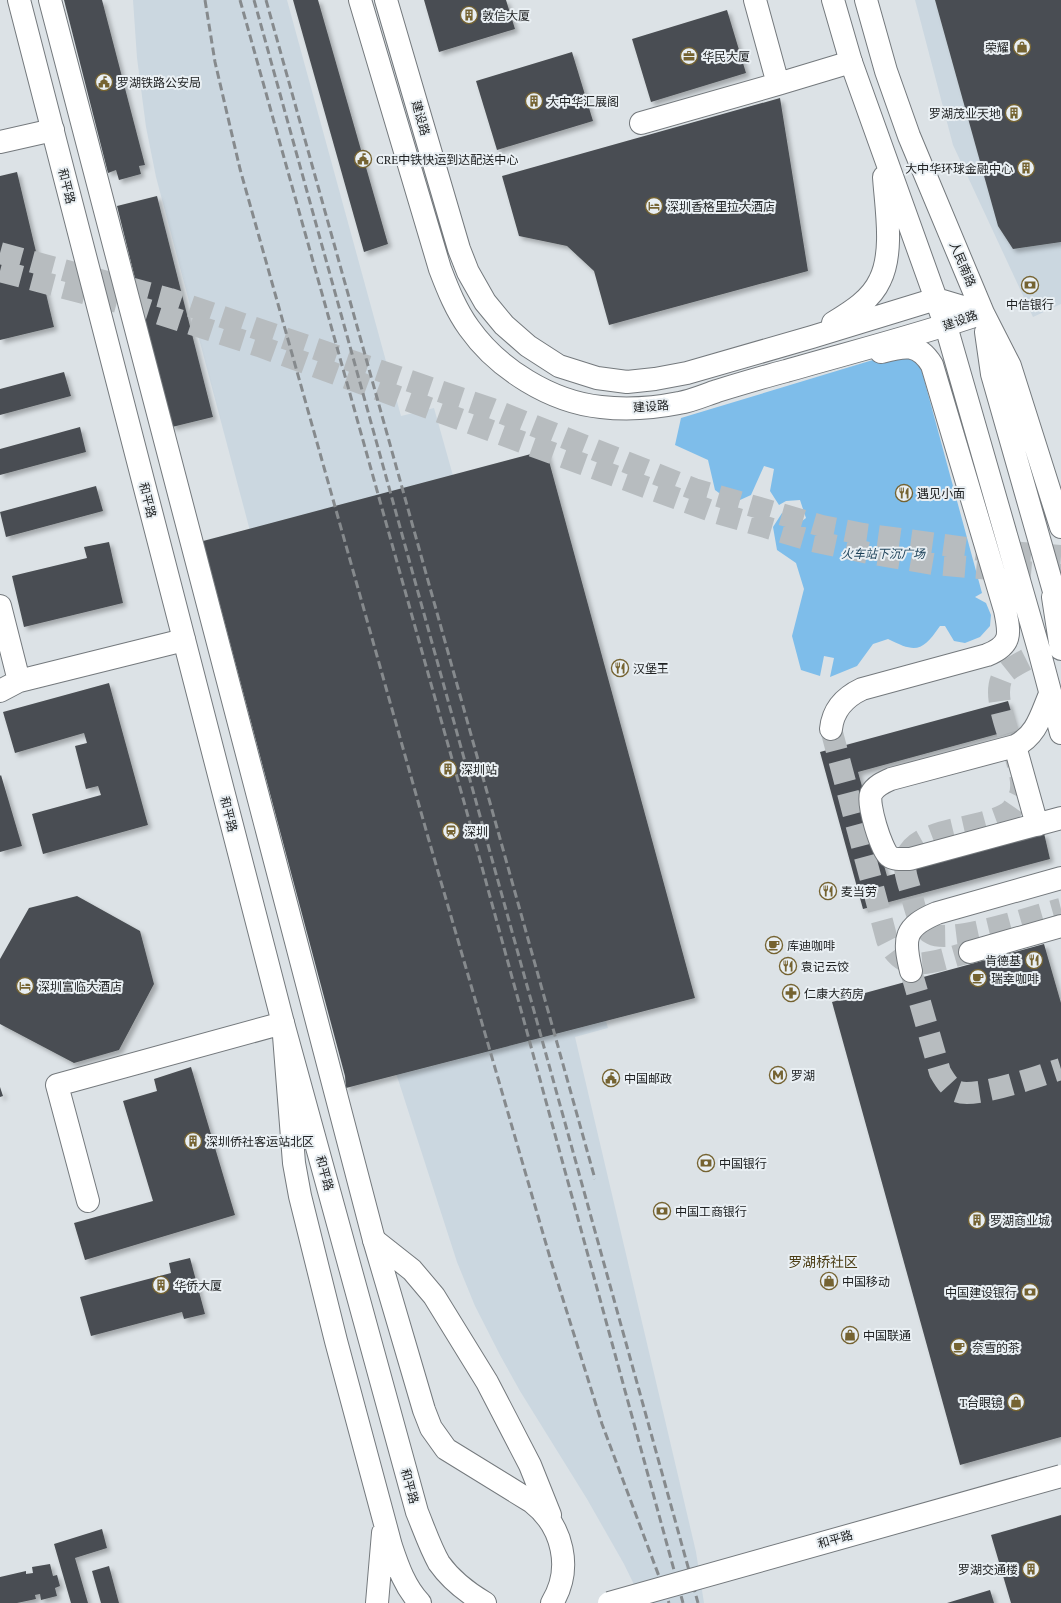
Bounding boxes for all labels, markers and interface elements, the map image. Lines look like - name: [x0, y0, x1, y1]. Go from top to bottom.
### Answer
- building icon: 敦信大厦: [459, 5, 479, 25]
- place label: 敦信大厦: [482, 8, 530, 23]
- shop icon: 荣耀: [1012, 37, 1032, 57]
- place label: 荣耀: [985, 40, 1009, 55]
- office icon: 华民大厦: [679, 46, 699, 66]
- place label: 华民大厦: [702, 49, 750, 64]
- public building icon: 罗湖铁路公安局: [94, 72, 114, 92]
- place label: 罗湖铁路公安局: [117, 75, 201, 90]
- building icon: 大中华汇展阁: [524, 91, 544, 111]
- place label: 大中华汇展阁: [547, 94, 619, 109]
- street label: 建设路: [409, 99, 433, 137]
- building icon: 罗湖茂业天地: [1004, 103, 1024, 123]
- place label: 罗湖茂业天地: [929, 106, 1001, 121]
- public building icon: CRE中铁快运到达配送中心: [353, 149, 373, 169]
- place label: CRE中铁快运到达配送中心: [376, 152, 518, 167]
- building icon: 大中华环球金融中心: [1016, 158, 1036, 178]
- place label: 大中华环球金融中心: [905, 161, 1013, 176]
- street label: 和平路: [55, 167, 79, 205]
- hotel icon: 深圳香格里拉大酒店: [644, 196, 664, 216]
- place label: 深圳香格里拉大酒店: [667, 199, 775, 214]
- street label: 人民南路: [947, 239, 979, 289]
- bank icon: 中信银行: [1020, 275, 1040, 295]
- place label: 中信银行: [1006, 297, 1054, 312]
- street label: 建设路: [941, 307, 979, 333]
- street label: 建设路: [633, 397, 669, 415]
- street label: 和平路: [136, 481, 160, 519]
- restaurant icon: 遇见小面: [894, 483, 914, 503]
- place label: 遇见小面: [917, 486, 965, 501]
- park label: 火车站下沉广场: [841, 546, 926, 561]
- restaurant icon: 汉堡王: [610, 658, 630, 678]
- place label: 汉堡王: [633, 661, 669, 676]
- building icon: 深圳站: [438, 759, 458, 779]
- place label: 深圳站: [461, 762, 497, 777]
- street label: 和平路: [217, 795, 241, 833]
- station icon: 深圳: [441, 821, 461, 841]
- place label: 深圳: [464, 824, 488, 839]
- restaurant icon: 麦当劳: [818, 881, 838, 901]
- place label: 麦当劳: [841, 884, 877, 899]
- cafe icon: 库迪咖啡: [764, 935, 784, 955]
- place label: 库迪咖啡: [787, 938, 835, 953]
- restaurant icon: 肯德基: [1024, 950, 1044, 970]
- place label: 肯德基: [985, 953, 1021, 968]
- restaurant icon: 袁记云饺: [778, 956, 798, 976]
- place label: 袁记云饺: [801, 959, 849, 974]
- cafe icon: 瑞幸咖啡: [968, 968, 988, 988]
- place label: 瑞幸咖啡: [991, 971, 1039, 986]
- hotel icon: 深圳富临大酒店: [15, 976, 35, 996]
- place label: 深圳富临大酒店: [38, 979, 122, 994]
- pharmacy icon: 仁康大药房: [781, 983, 801, 1003]
- place label: 仁康大药房: [804, 986, 864, 1001]
- metro station icon: 罗湖: [768, 1065, 788, 1085]
- public building icon: 中国邮政: [601, 1068, 621, 1088]
- place label: 罗湖: [791, 1068, 815, 1083]
- place label: 中国邮政: [624, 1071, 672, 1086]
- building icon: 深圳侨社客运站北区: [183, 1131, 203, 1151]
- place label: 深圳侨社客运站北区: [206, 1134, 314, 1149]
- bank icon: 中国银行: [696, 1153, 716, 1173]
- street label: 和平路: [313, 1154, 337, 1192]
- place label: 中国银行: [719, 1156, 767, 1171]
- bank icon: 中国工商银行: [652, 1201, 672, 1221]
- place label: 中国工商银行: [675, 1204, 747, 1219]
- building icon: 罗湖商业城: [967, 1210, 987, 1230]
- place label: 罗湖商业城: [990, 1213, 1050, 1228]
- district label: 罗湖桥社区: [788, 1252, 858, 1271]
- shop icon: 中国移动: [819, 1271, 839, 1291]
- place label: 中国移动: [842, 1274, 890, 1289]
- building icon: 华侨大厦: [151, 1275, 171, 1295]
- place label: 华侨大厦: [174, 1278, 222, 1293]
- bank icon: 中国建设银行: [1020, 1282, 1040, 1302]
- place label: 中国建设银行: [945, 1285, 1017, 1300]
- shop icon: 中国联通: [840, 1325, 860, 1345]
- place label: 中国联通: [863, 1328, 911, 1343]
- cafe icon: 奈雪的茶: [949, 1337, 969, 1357]
- place label: 奈雪的茶: [972, 1340, 1020, 1355]
- shop icon: T台眼镜: [1006, 1392, 1026, 1412]
- place label: T台眼镜: [960, 1395, 1003, 1410]
- street label: 和平路: [398, 1467, 422, 1505]
- street label: 和平路: [816, 1527, 854, 1551]
- building icon: 罗湖交通楼: [1021, 1559, 1041, 1579]
- place label: 罗湖交通楼: [958, 1562, 1018, 1577]

